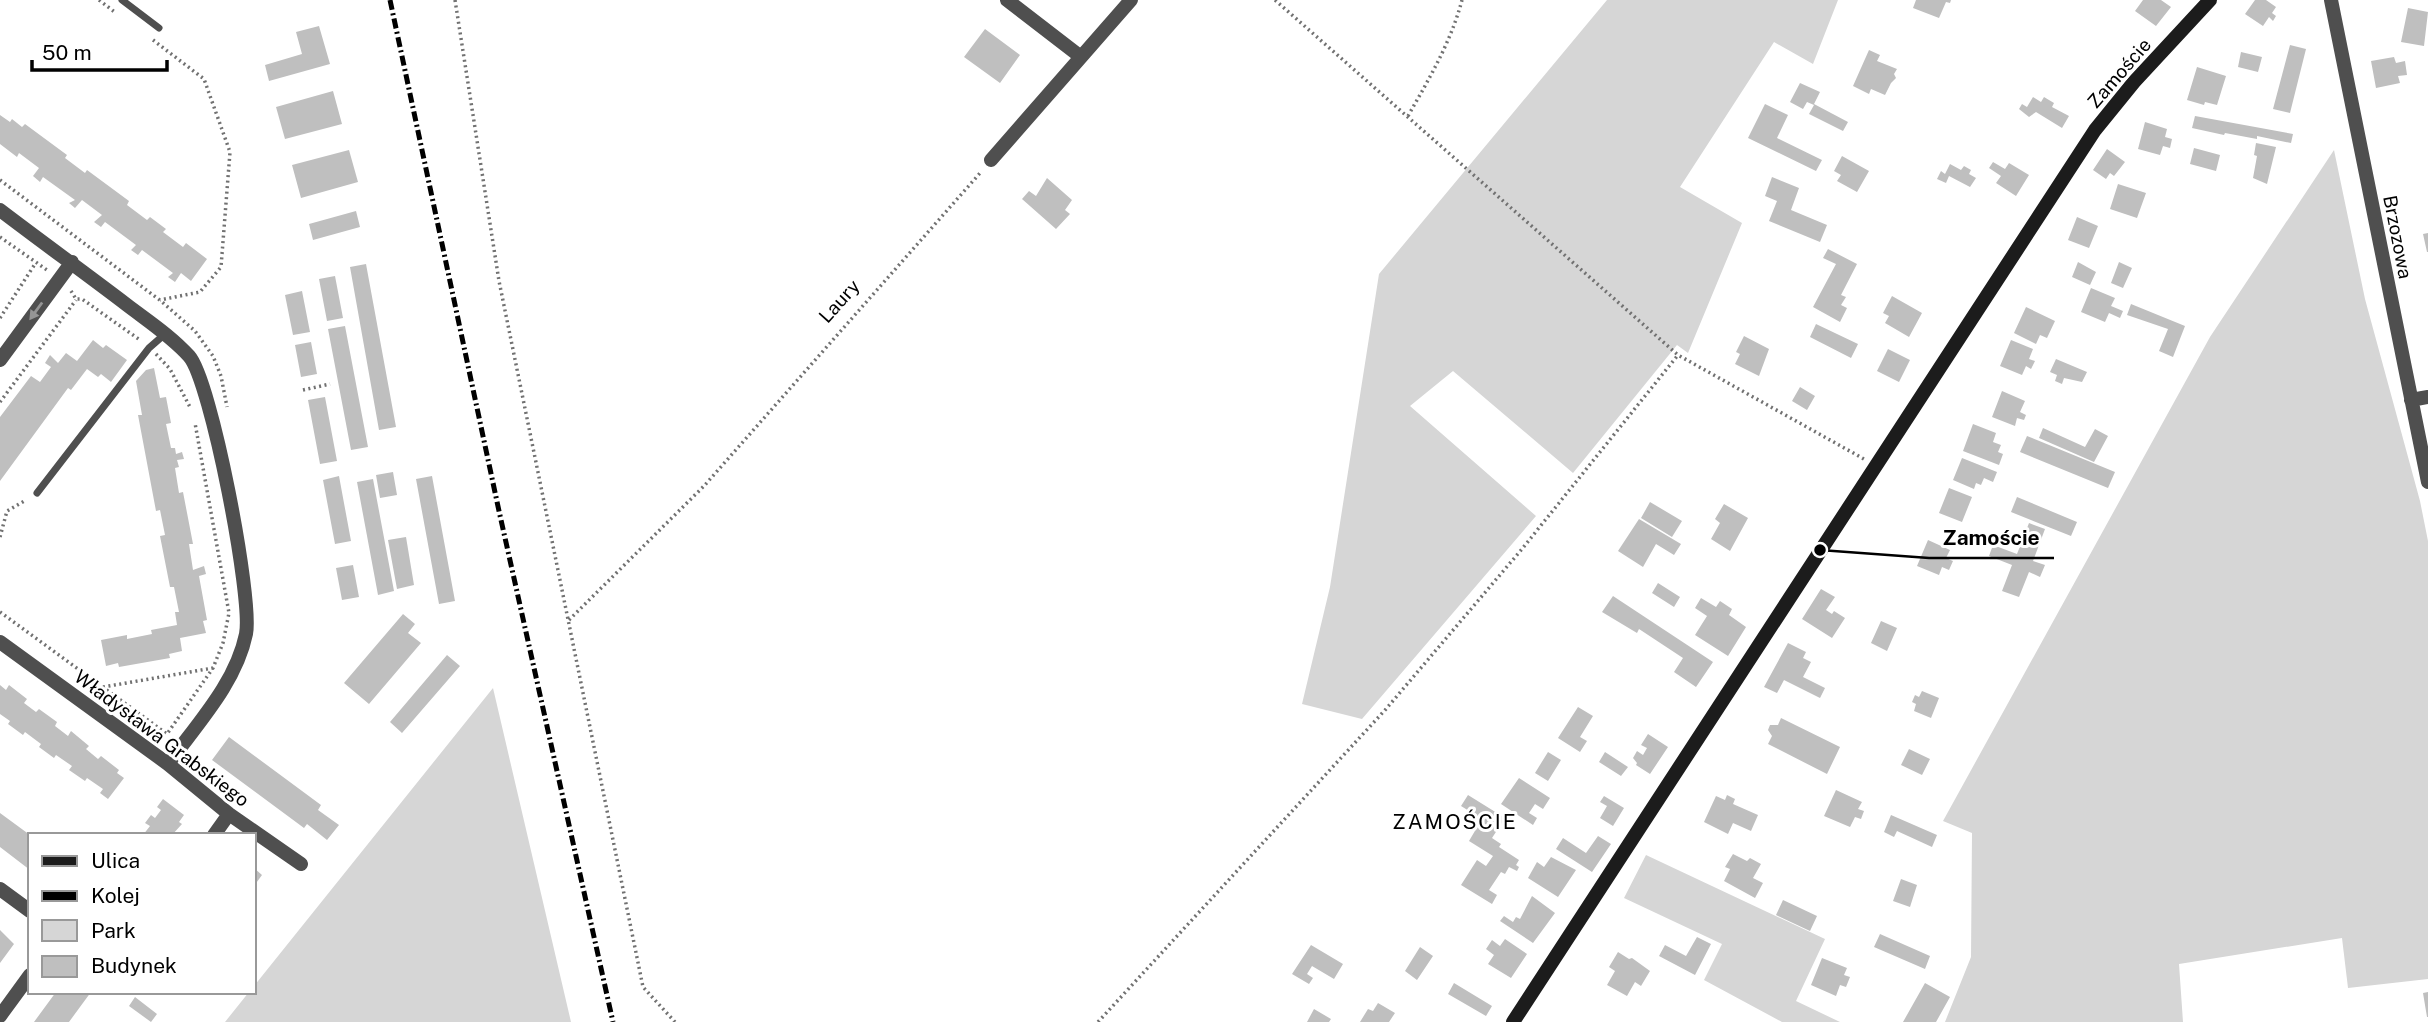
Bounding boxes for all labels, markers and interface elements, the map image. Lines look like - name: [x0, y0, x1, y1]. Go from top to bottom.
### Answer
- scale bar: [32, 28, 166, 72]
- street label: Zamoście: [2083, 34, 2155, 112]
- text: 50 m: [42, 40, 92, 65]
- street label: Brzozowa: [2379, 193, 2417, 281]
- street label: Laury: [814, 275, 864, 327]
- one-way arrow: [29, 302, 43, 320]
- callout: Zamoście: [1929, 516, 2054, 558]
- text: Zamoście: [1942, 525, 2040, 550]
- street label: Władysława Grabskiego: [70, 665, 254, 811]
- district label: ZAMOŚCIE: [1392, 809, 1518, 834]
- legend: [28, 833, 256, 994]
- text: Ulica: [91, 848, 140, 873]
- text: Kolej: [91, 883, 140, 908]
- text: Park: [91, 918, 136, 943]
- text: Budynek: [91, 953, 177, 978]

